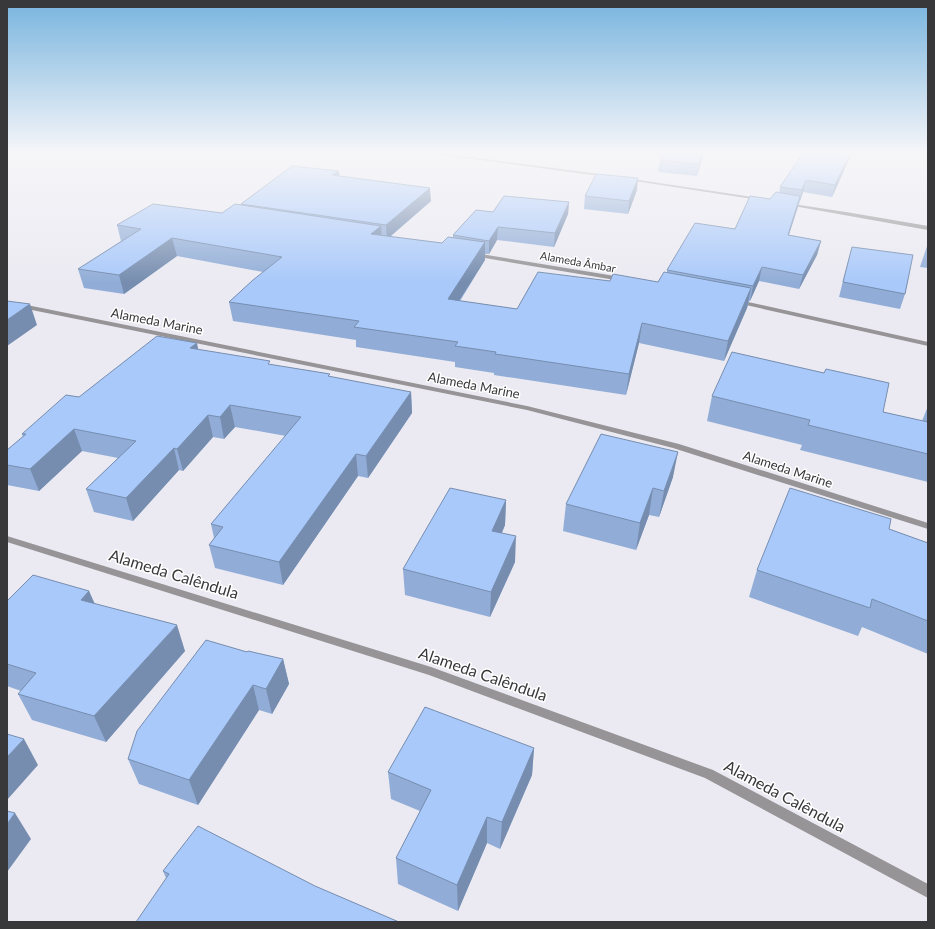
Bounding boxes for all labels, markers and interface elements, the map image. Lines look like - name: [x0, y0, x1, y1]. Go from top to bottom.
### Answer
- street label: Alameda Âmbar: [539, 248, 617, 275]
- street label: Alameda Marine: [110, 304, 204, 338]
- street label: Alameda Marine: [427, 368, 521, 402]
- street label: Alameda Marine: [741, 447, 835, 491]
- street label: Alameda Calêndula: [107, 545, 241, 602]
- street label: Alameda Calêndula: [416, 643, 550, 704]
- street label: Alameda Calêndula: [721, 756, 849, 836]

